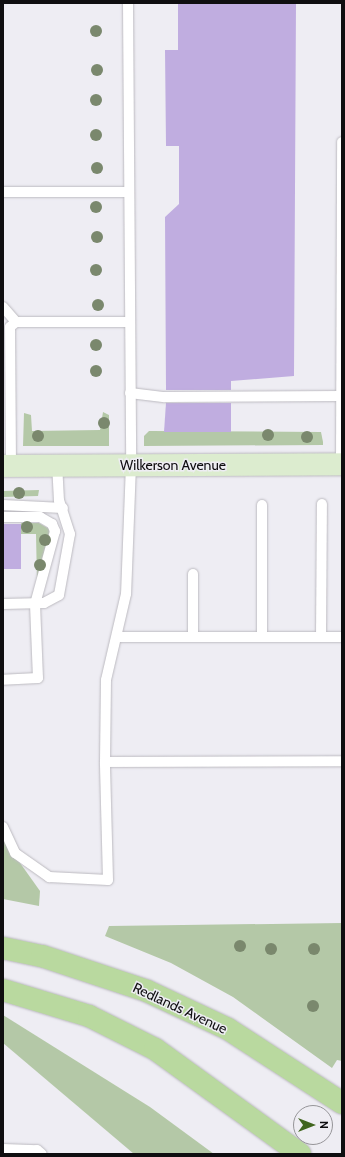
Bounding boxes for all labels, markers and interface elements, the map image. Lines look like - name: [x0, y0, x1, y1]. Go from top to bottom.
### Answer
- street label: Wilkerson Avenue: [120, 457, 226, 473]
- street label: Redlands Avenue: [130, 979, 230, 1037]
- north arrow: [293, 1105, 333, 1145]
- text: N: [317, 1121, 331, 1129]

